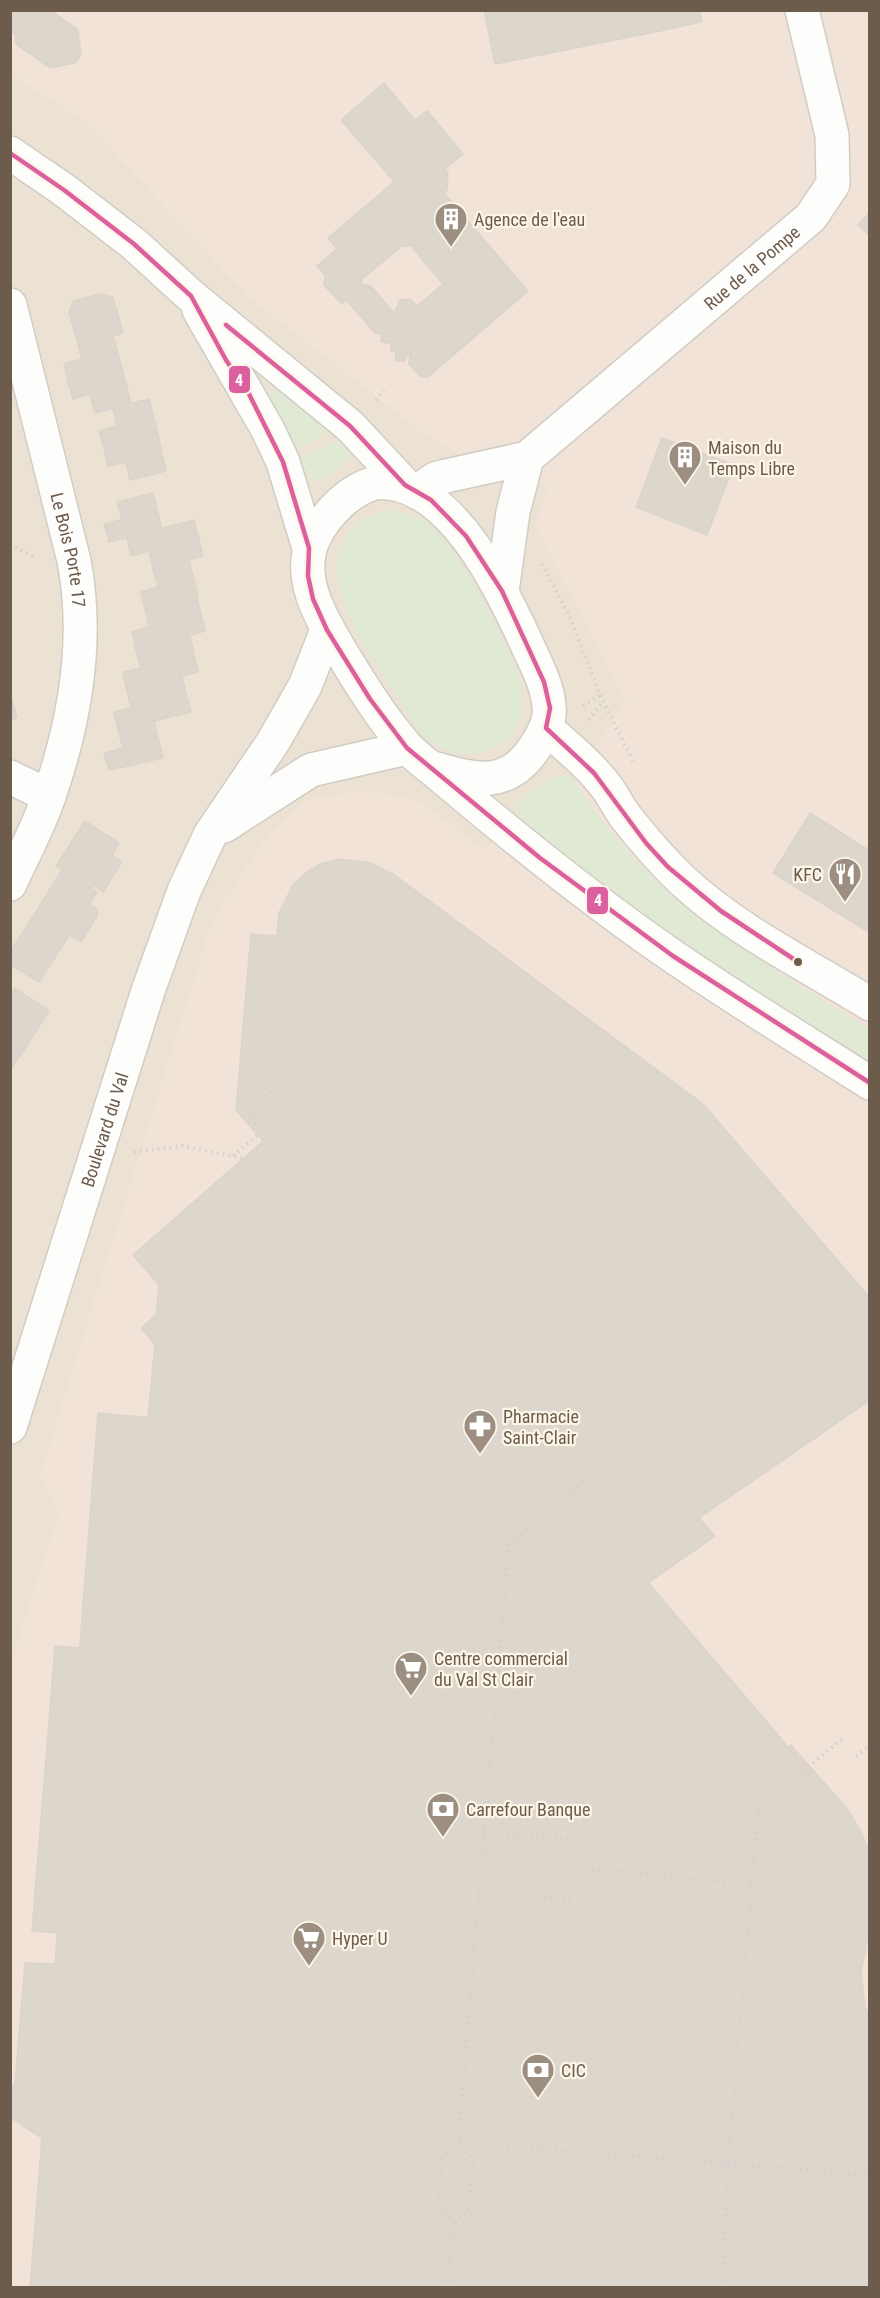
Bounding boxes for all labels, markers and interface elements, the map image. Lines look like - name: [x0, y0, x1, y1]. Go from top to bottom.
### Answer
- building icon: Agence de l'eau: [433, 201, 469, 248]
- place label: Agence de l'eau: [474, 209, 585, 230]
- street label: Rue de la Pompe: [699, 221, 804, 314]
- line badge: 4: [228, 365, 251, 394]
- text: 4: [235, 371, 243, 390]
- place label: Maison du Temps Libre: [708, 437, 795, 479]
- building icon: Maison du Temps Libre: [667, 439, 703, 486]
- street label: Le Bois Porte 17: [47, 490, 90, 608]
- restaurant icon: KFC: [827, 856, 863, 903]
- place label: KFC: [793, 864, 822, 885]
- line badge: 4: [586, 886, 609, 915]
- text: 4: [594, 891, 602, 910]
- unlabelled marker: [792, 956, 804, 968]
- street label: Boulevard du Val: [76, 1070, 132, 1189]
- place label: Pharmacie Saint-Clair: [503, 1406, 579, 1448]
- pharmacy icon: Pharmacie Saint-Clair: [462, 1408, 498, 1455]
- place label: Centre commercial du Val St Clair: [434, 1648, 568, 1690]
- supermarket icon: Centre commercial du Val St Clair: [393, 1650, 429, 1697]
- bank icon: Carrefour Banque: [425, 1791, 461, 1838]
- place label: Carrefour Banque: [466, 1799, 590, 1820]
- supermarket icon: Hyper U: [291, 1920, 327, 1967]
- place label: Hyper U: [332, 1928, 388, 1949]
- bank icon: CIC: [520, 2052, 556, 2099]
- place label: CIC: [561, 2060, 586, 2081]

